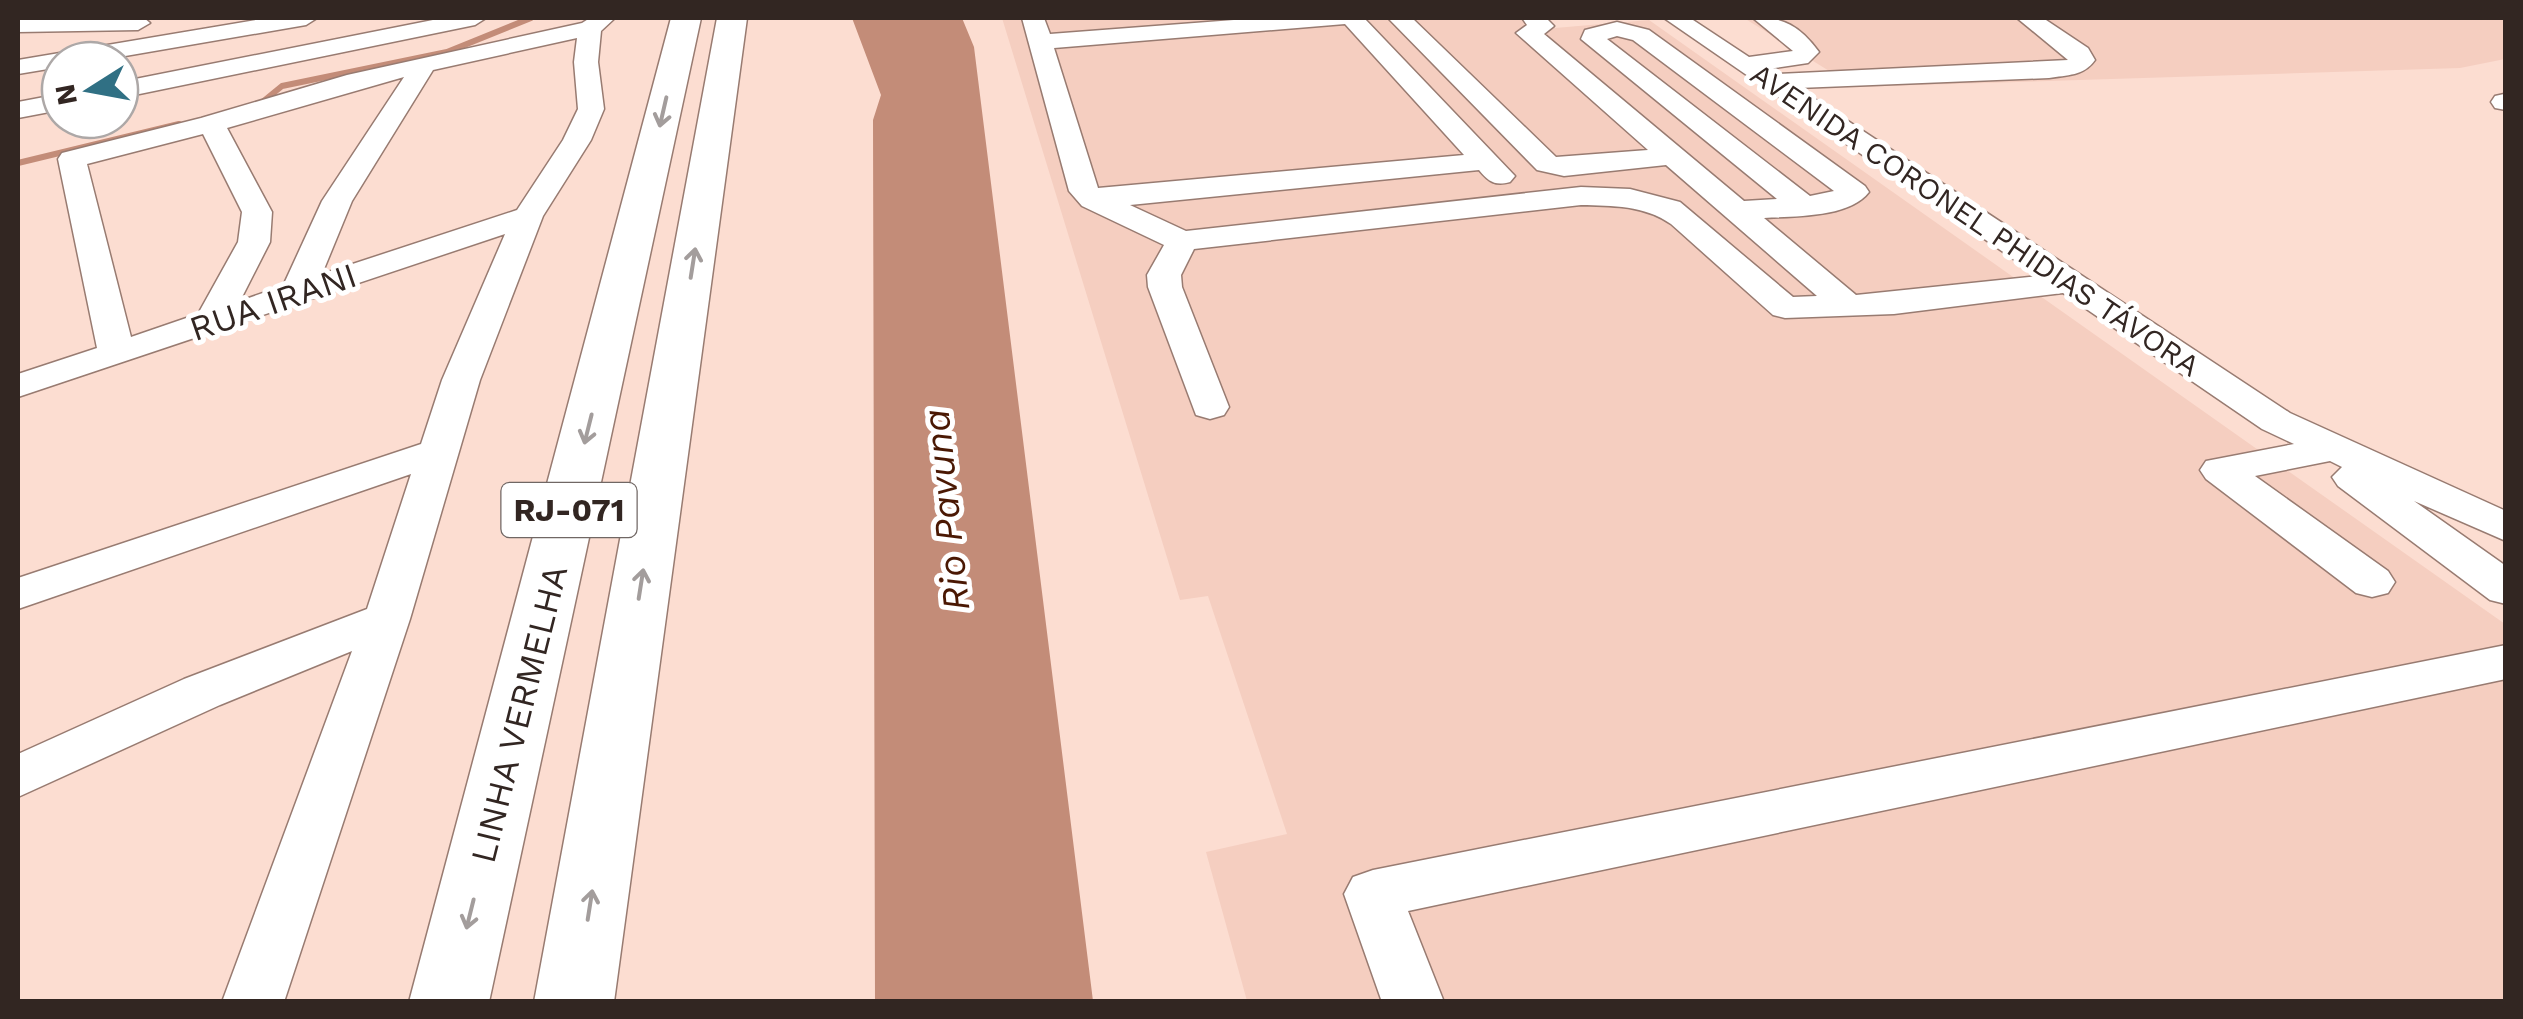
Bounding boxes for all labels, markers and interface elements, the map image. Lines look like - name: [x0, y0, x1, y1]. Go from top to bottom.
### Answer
- north arrow: [40, 40, 140, 140]
- street label: AVENIDA CORONEL PHIDIAS TÁVORA: [1744, 56, 2206, 383]
- text: N: [48, 81, 84, 108]
- one-way arrow: [653, 95, 671, 127]
- one-way arrow: [684, 248, 702, 280]
- street label: RUA IRANI: [184, 254, 362, 350]
- water label: Rio Pavuna: [914, 407, 978, 613]
- one-way arrow: [578, 412, 596, 444]
- road number: RJ-071: [502, 483, 636, 537]
- street label: LINHA VERMELHA: [462, 561, 576, 867]
- one-way arrow: [632, 569, 651, 601]
- one-way arrow: [581, 890, 599, 922]
- one-way arrow: [460, 897, 478, 929]

